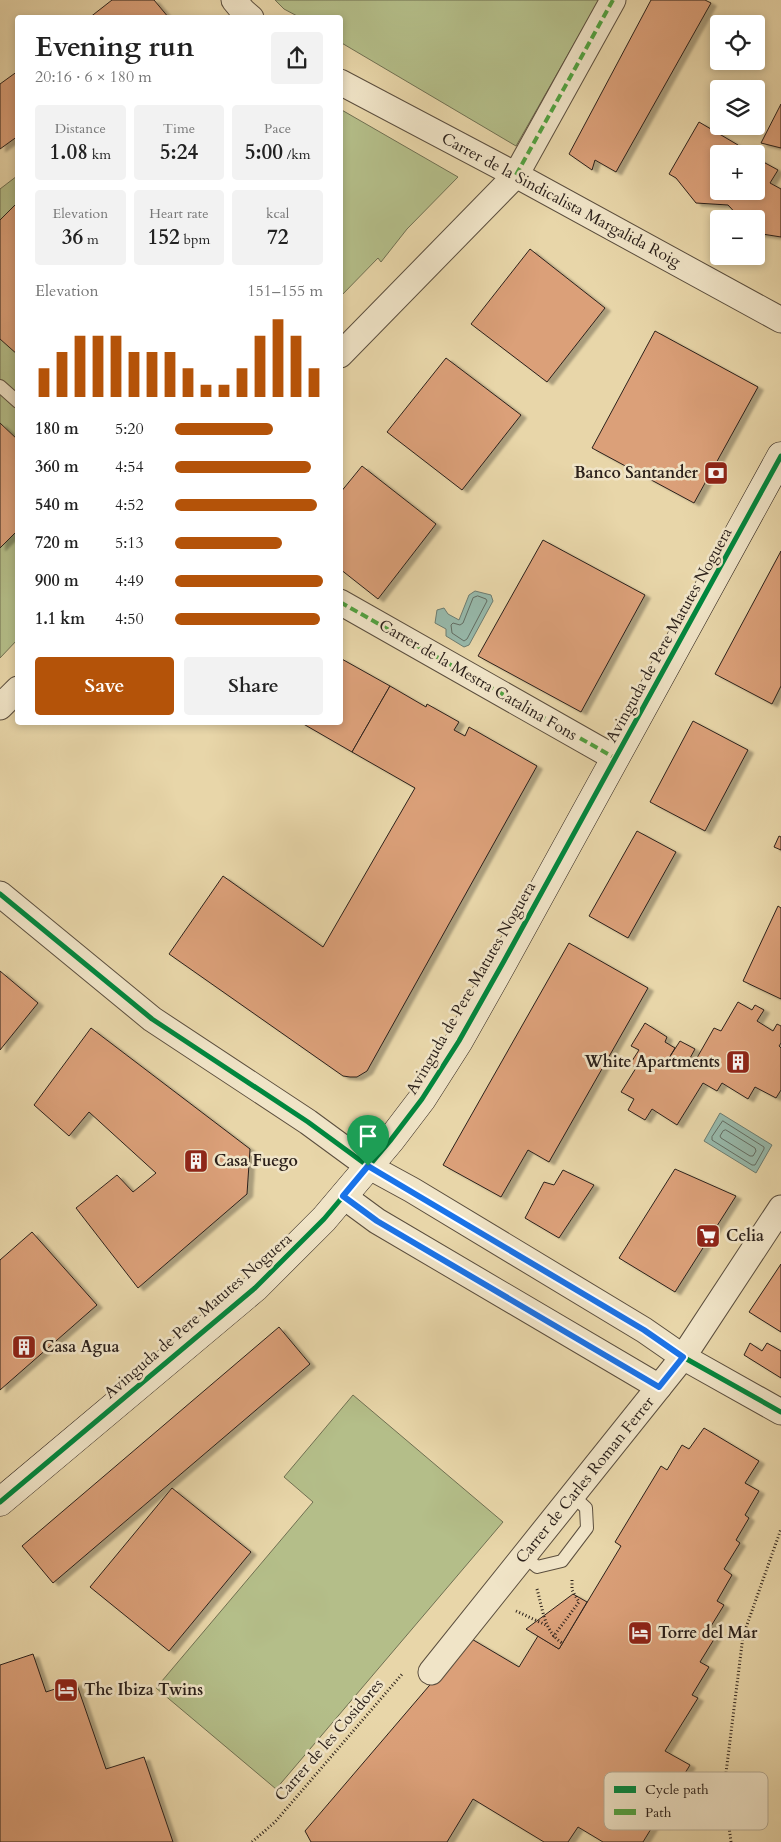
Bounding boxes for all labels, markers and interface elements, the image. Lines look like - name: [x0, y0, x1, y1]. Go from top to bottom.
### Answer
- map controls: [710, 15, 765, 265]
- button: locate: [710, 15, 765, 70]
- text: Evening run: [35, 28, 194, 66]
- button: share: [271, 32, 323, 84]
- text: 20:16 · 6 × 180 m: [35, 66, 152, 88]
- button: layers: [710, 80, 765, 135]
- text: Distance: [55, 119, 106, 138]
- text: Time: [163, 119, 195, 138]
- text: Pace: [264, 119, 291, 138]
- street label: Carrer de la Sindicalista Margalida Roig: [438, 127, 684, 273]
- text: 1.08: [50, 138, 88, 167]
- text: 5:24: [160, 138, 198, 167]
- text: 5:00: [245, 138, 283, 167]
- text: km: [88, 145, 111, 164]
- text: /km: [283, 145, 311, 164]
- button: +: [710, 145, 765, 200]
- text: Elevation: [53, 204, 108, 223]
- text: Heart rate: [149, 204, 209, 223]
- text: kcal: [266, 204, 289, 223]
- button: −: [710, 210, 765, 265]
- text: 36: [62, 223, 83, 252]
- text: 152: [148, 223, 180, 252]
- text: 72: [267, 223, 288, 252]
- text: m: [83, 230, 99, 249]
- text: bpm: [180, 230, 210, 249]
- text: Elevation: [35, 280, 99, 302]
- text: 151–155 m: [247, 280, 323, 302]
- text: 180 m: [35, 418, 79, 440]
- text: 5:20: [115, 418, 144, 440]
- text: 360 m: [35, 456, 79, 478]
- text: 4:54: [115, 456, 144, 478]
- bank icon: Banco Santander: [703, 460, 729, 486]
- place label: Banco Santander: [574, 462, 699, 484]
- text: 540 m: [35, 494, 79, 516]
- text: 4:52: [115, 494, 144, 516]
- street label: Avinguda de Pere Matutes Noguera: [601, 524, 737, 746]
- text: 720 m: [35, 532, 79, 554]
- text: 5:13: [115, 532, 144, 554]
- text: 900 m: [35, 570, 79, 592]
- text: 4:49: [115, 570, 144, 592]
- text: 1.1 km: [35, 608, 85, 630]
- text: 4:50: [115, 608, 144, 630]
- street label: Carrer de la Mestra Catalina Fons: [375, 614, 581, 746]
- button: Save: [35, 657, 174, 715]
- button: Share: [184, 657, 323, 715]
- street label: Avinguda de Pere Matutes Noguera: [401, 877, 541, 1099]
- building icon: White Apartments: [725, 1049, 751, 1075]
- place label: White Apartments: [583, 1051, 720, 1073]
- pin: [347, 1115, 389, 1166]
- icon: arrive: [354, 1122, 382, 1150]
- building icon: Casa Fuego: [183, 1148, 209, 1174]
- place label: Casa Fuego: [214, 1150, 298, 1172]
- supermarket icon: Celia: [695, 1223, 721, 1249]
- place label: Celia: [726, 1225, 764, 1247]
- street label: Avinguda de Pere Matutes Noguera: [99, 1228, 297, 1404]
- building icon: Casa Agua: [11, 1334, 37, 1360]
- place label: Casa Agua: [42, 1336, 120, 1358]
- street label: Carrer de Carles Roman Ferrer: [511, 1392, 659, 1568]
- hotel icon: Torre del Mar: [627, 1620, 653, 1646]
- place label: Torre del Mar: [658, 1622, 758, 1644]
- street label: Carrer de les Cosidores: [270, 1674, 388, 1806]
- hotel icon: The Ibiza Twins: [53, 1677, 79, 1703]
- place label: The Ibiza Twins: [84, 1679, 203, 1701]
- legend: [604, 1772, 768, 1830]
- text: Cycle path: [645, 1780, 709, 1799]
- text: Path: [645, 1803, 672, 1822]

